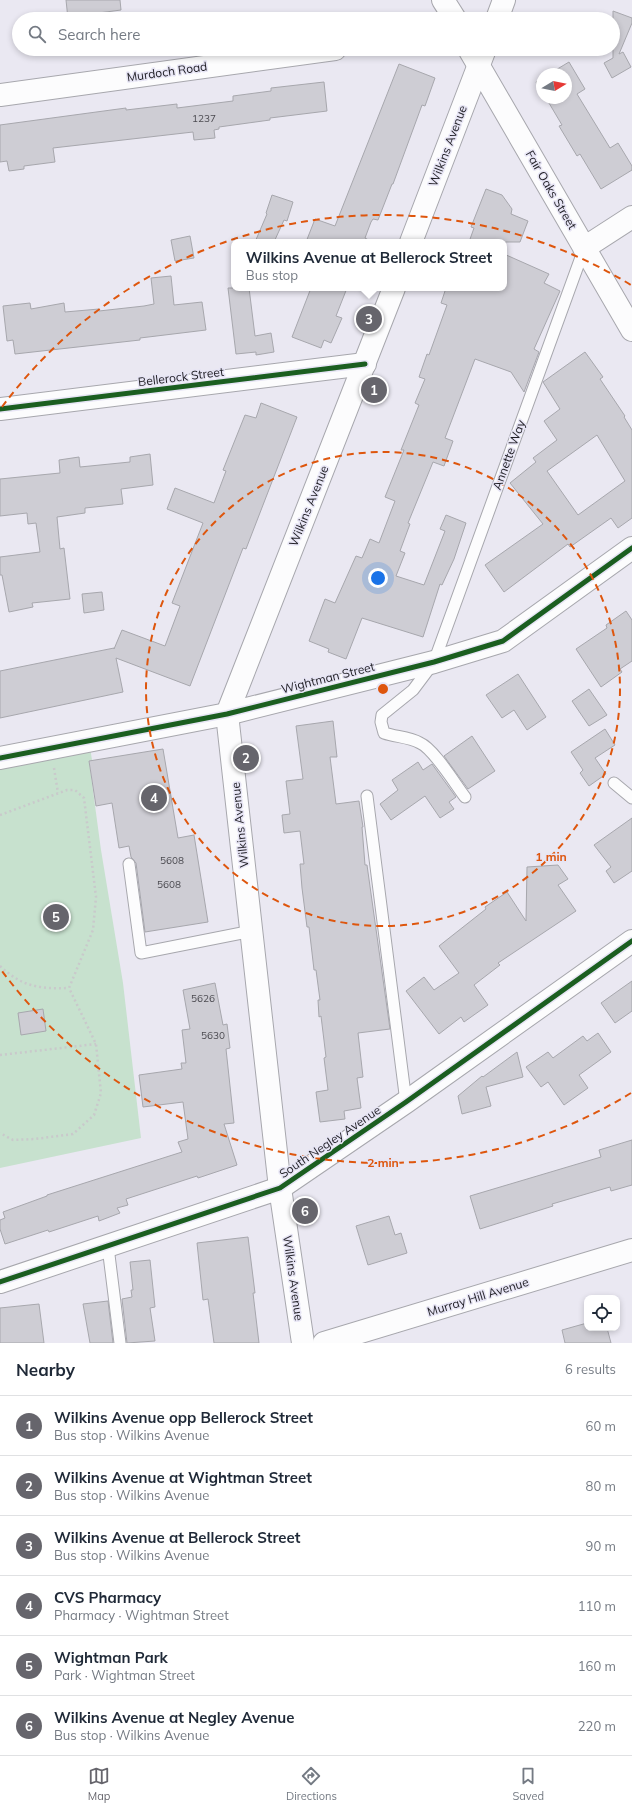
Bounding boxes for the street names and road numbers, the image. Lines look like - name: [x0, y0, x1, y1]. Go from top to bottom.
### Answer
- street label: Murdoch Road: [126, 58, 208, 85]
- street label: Wilkins Avenue: [425, 103, 470, 189]
- street label: Fair Oaks Street: [523, 148, 580, 232]
- street label: Bellerock Street: [137, 364, 225, 389]
- street label: Annette Way: [489, 417, 528, 492]
- street label: Wilkins Avenue: [285, 463, 332, 548]
- street label: Wightman Street: [280, 659, 376, 696]
- street label: Wilkins Avenue: [228, 781, 251, 869]
- street label: South Negley Avenue: [276, 1102, 383, 1181]
- street label: Wilkins Avenue: [280, 1234, 307, 1322]
- street label: Murray Hill Avenue: [425, 1274, 530, 1319]

